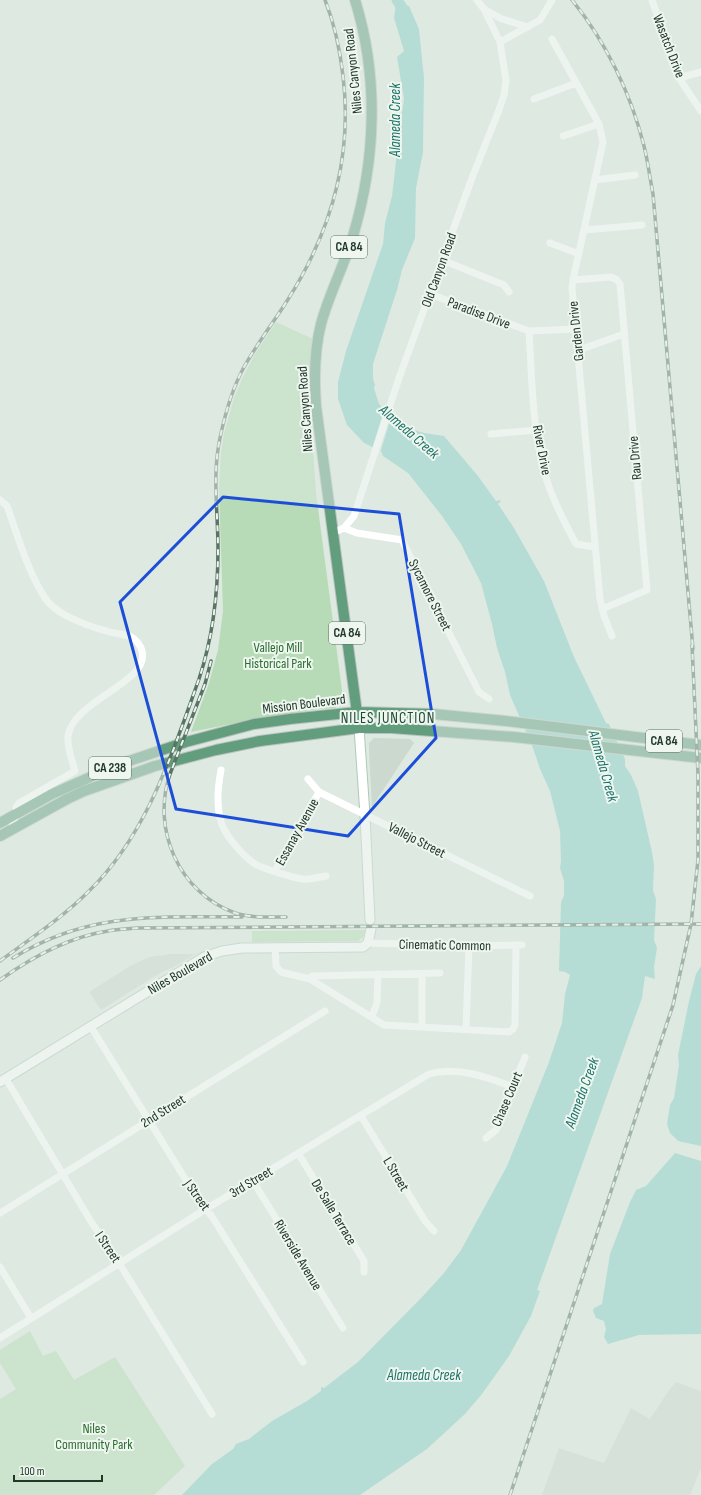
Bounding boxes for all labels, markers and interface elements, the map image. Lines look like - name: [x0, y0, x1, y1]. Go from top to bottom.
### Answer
- street label: Wasatch Drive: [649, 12, 689, 80]
- street label: Niles Canyon Road: [340, 27, 366, 115]
- water label: Alameda Creek: [386, 83, 405, 158]
- street label: Old Canyon Road: [418, 230, 460, 310]
- road number: CA 84: [331, 236, 367, 258]
- street label: Paradise Drive: [445, 293, 513, 333]
- street label: Garden Drive: [564, 300, 588, 362]
- street label: Niles Canyon Road: [294, 365, 316, 452]
- water label: Alameda Creek: [374, 400, 443, 464]
- street label: River Drive: [529, 423, 555, 477]
- street label: Rau Drive: [625, 435, 645, 481]
- street label: Sycamore Street: [405, 556, 455, 634]
- road number: CA 84: [329, 622, 365, 644]
- park label: Vallejo Mill Historical Park: [244, 639, 312, 672]
- street label: Mission Boulevard: [261, 690, 347, 718]
- district label: NILES JUNCTION: [341, 709, 435, 728]
- water label: Alameda Creek: [583, 727, 622, 804]
- road number: CA 84: [646, 730, 682, 752]
- road number: CA 238: [89, 757, 131, 779]
- street label: Essanay Avenue: [272, 795, 322, 869]
- street label: Vallejo Street: [385, 818, 449, 862]
- street label: Cinematic Common: [399, 936, 491, 954]
- street label: Niles Boulevard: [145, 948, 215, 998]
- water label: Alameda Creek: [560, 1055, 604, 1132]
- street label: Chase Court: [488, 1069, 526, 1129]
- street label: 2nd Street: [138, 1091, 188, 1131]
- street label: L Street: [379, 1154, 413, 1194]
- street label: 3rd Street: [226, 1163, 276, 1201]
- street label: J Street: [179, 1175, 214, 1214]
- street label: De Salle Terrace: [308, 1176, 360, 1248]
- street label: Riverside Avenue: [270, 1217, 326, 1293]
- street label: I Street: [91, 1228, 125, 1266]
- water label: Alameda Creek: [386, 1366, 461, 1385]
- park label: Niles Community Park: [55, 1420, 133, 1453]
- scale bar: [14, 1457, 102, 1483]
- text: 100 m: [20, 1464, 45, 1479]

